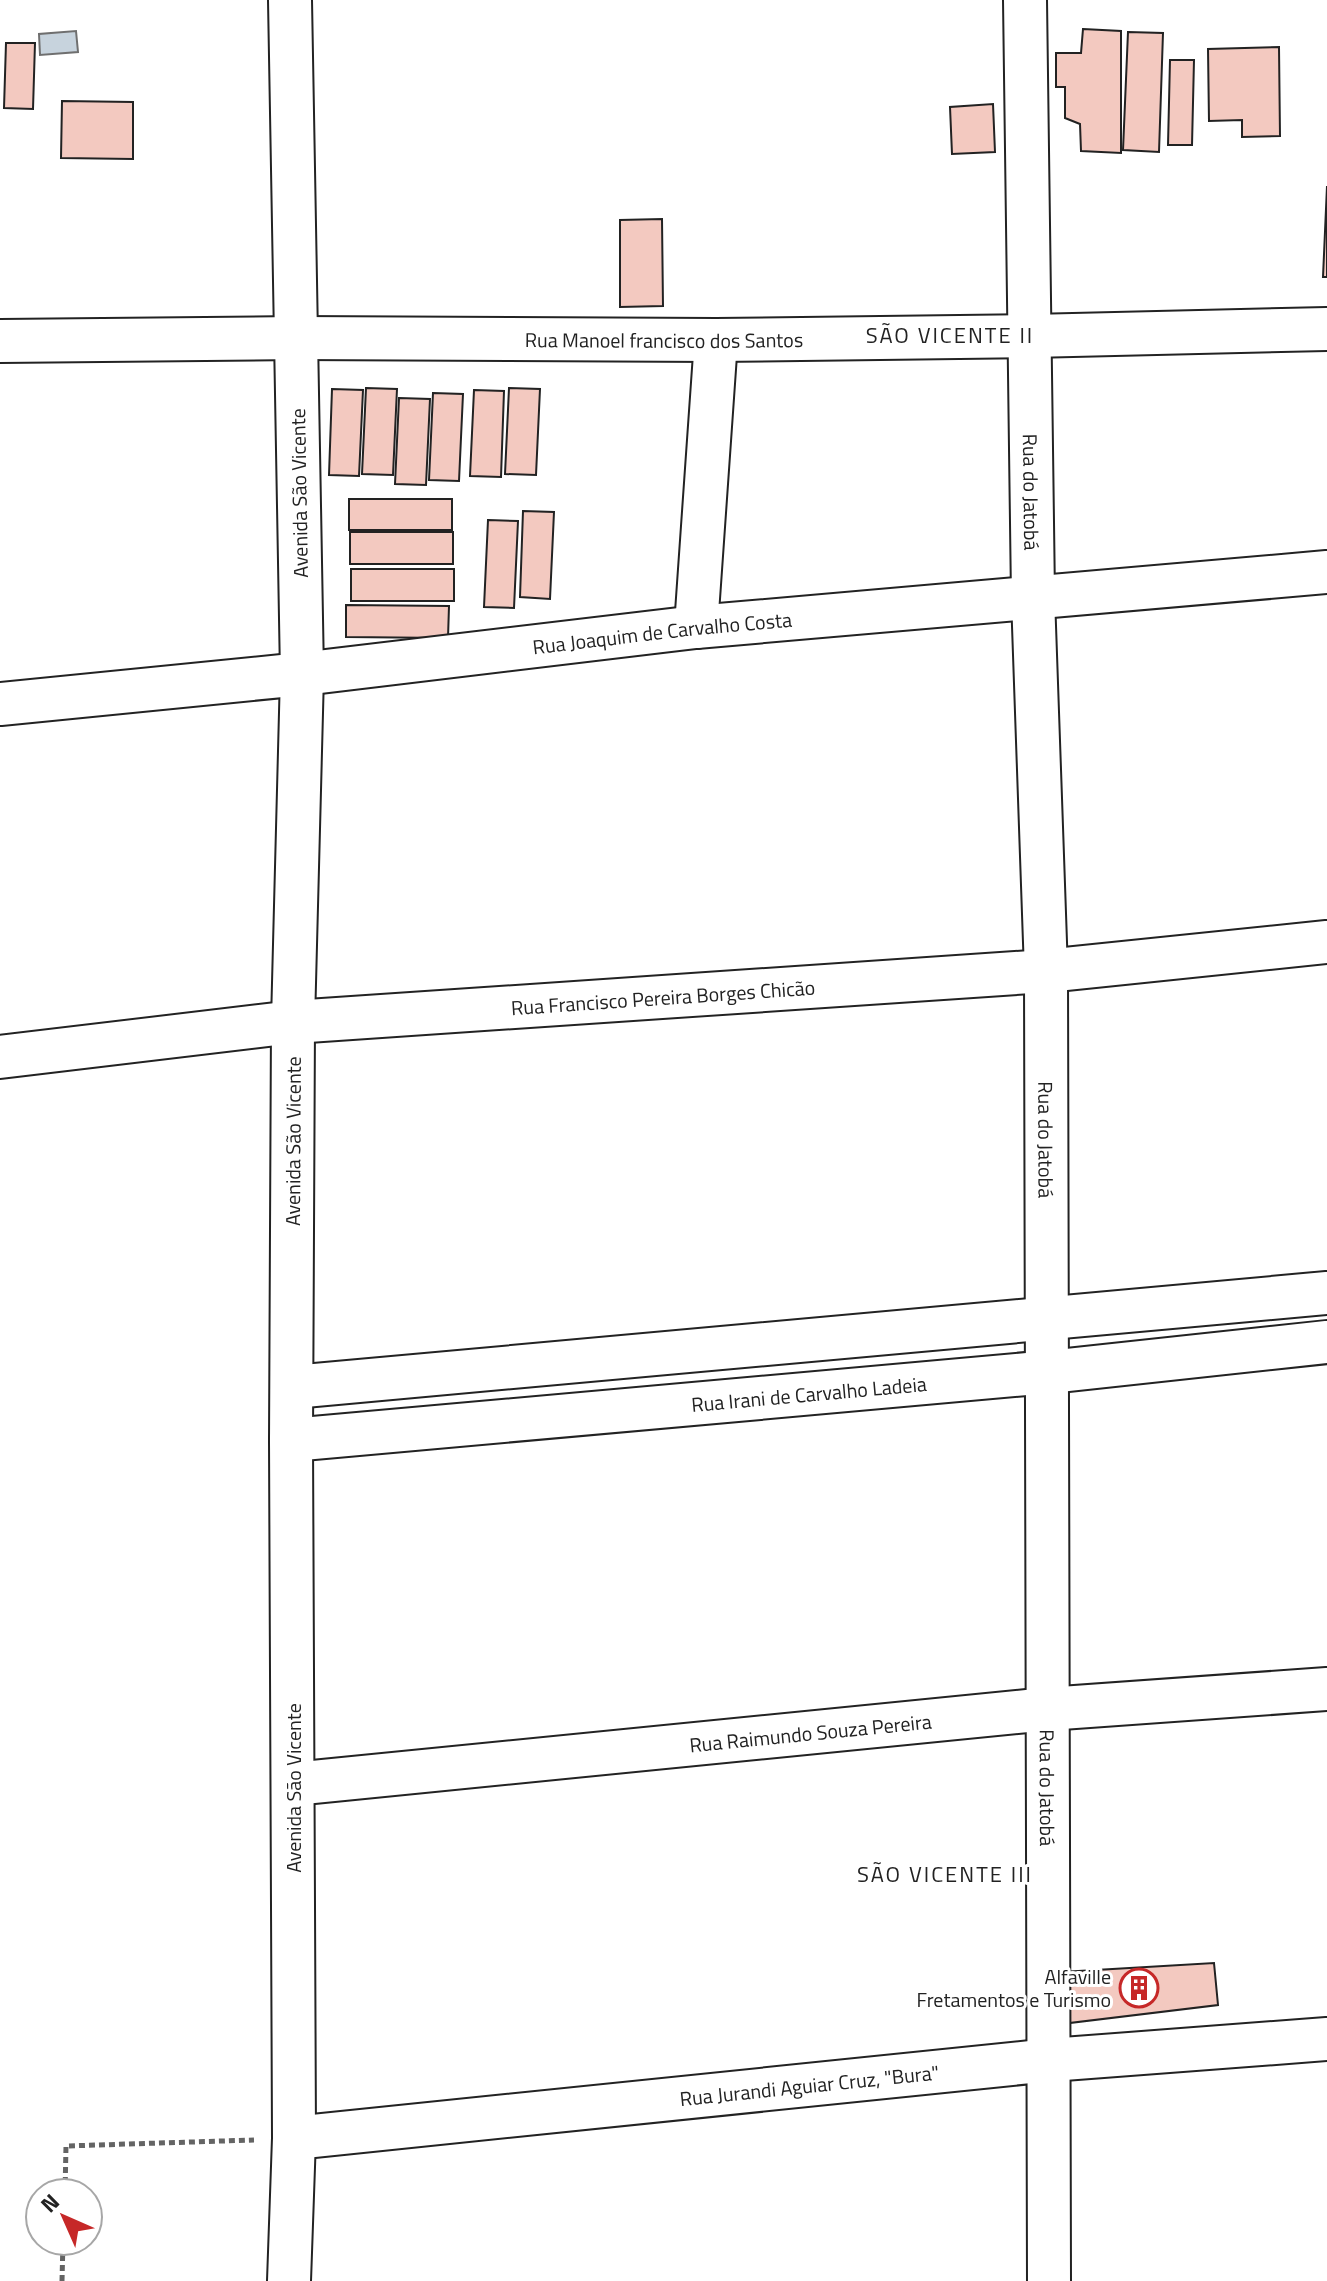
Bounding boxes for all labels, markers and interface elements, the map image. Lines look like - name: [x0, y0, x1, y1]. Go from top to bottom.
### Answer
- district label: SÃO VICENTE II: [866, 318, 1034, 352]
- street label: Rua Manoel francisco dos Santos: [525, 323, 803, 356]
- street label: Avenida São Vicente: [282, 408, 316, 578]
- street label: Rua do Jatobá: [1015, 433, 1048, 551]
- street label: Rua Joaquim de Carvalho Costa: [531, 603, 793, 662]
- street label: Rua Francisco Pereira Borges Chicão: [510, 971, 816, 1023]
- street label: Avenida São Vicente: [277, 1056, 308, 1226]
- street label: Rua do Jatobá: [1031, 1081, 1062, 1198]
- street label: Rua Irani de Carvalho Ladeia: [690, 1368, 928, 1420]
- street label: Avenida São Vicente: [278, 1703, 309, 1873]
- street label: Rua Raimundo Souza Pereira: [688, 1705, 933, 1760]
- street label: Rua do Jatobá: [1032, 1729, 1064, 1846]
- district label: SÃO VICENTE III: [857, 1857, 1033, 1891]
- place label: Alfaville Fretamentos e Turismo: [917, 1961, 1111, 2015]
- building icon: Alfaville Fretamentos e Turismo: [1118, 1967, 1160, 2009]
- street label: Rua Jurandi Aguiar Cruz, "Bura": [678, 2056, 940, 2114]
- north arrow: [24, 2177, 104, 2257]
- text: N: [32, 2185, 67, 2220]

